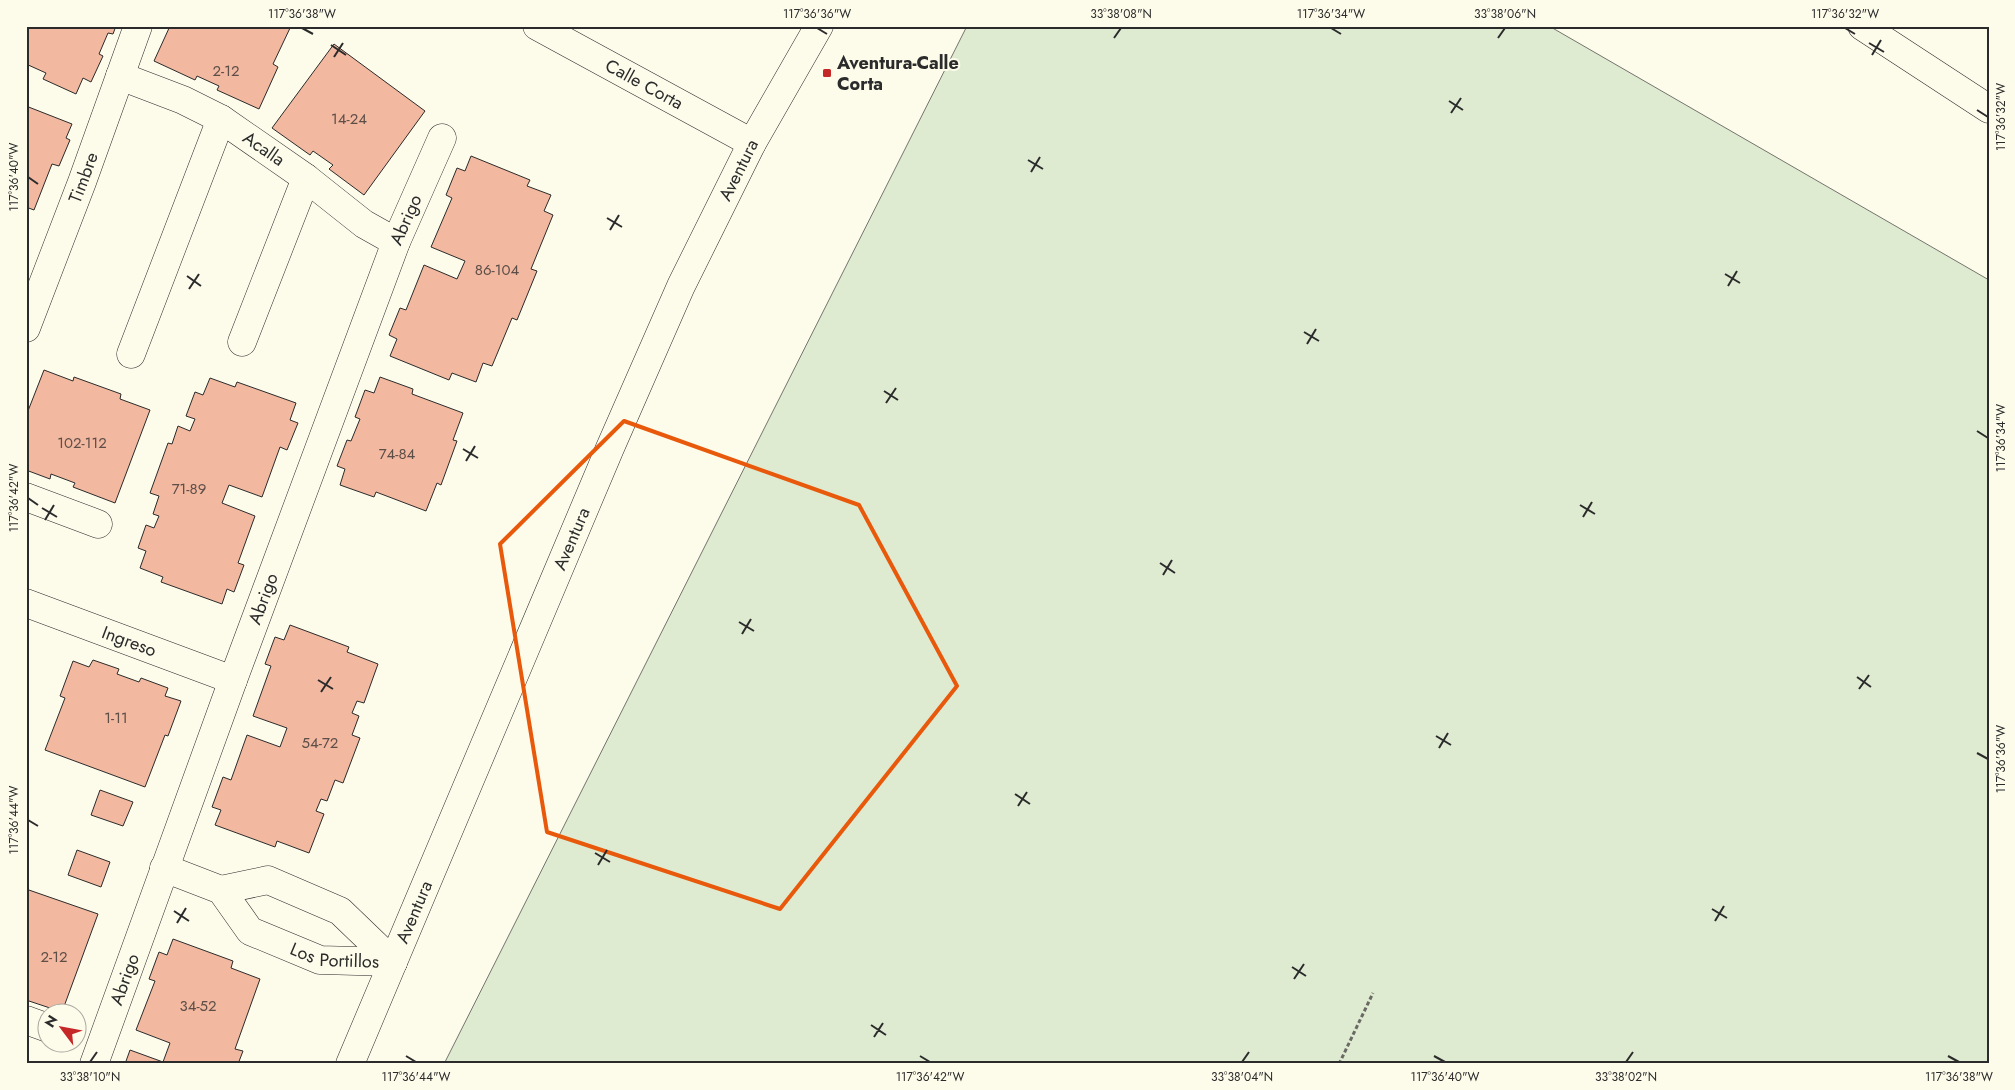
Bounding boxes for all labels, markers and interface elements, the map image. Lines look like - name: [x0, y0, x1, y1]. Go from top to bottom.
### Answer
- text: 117°36'38"W: [268, 5, 336, 23]
- text: 117°36'36"W: [783, 5, 851, 23]
- text: 33°38'08"N: [1090, 5, 1152, 23]
- text: 117°36'34"W: [1297, 5, 1365, 23]
- text: 33°38'06"N: [1474, 5, 1536, 23]
- text: 117°36'32"W: [1811, 5, 1879, 23]
- place label: Aventura-Calle Corta: [836, 50, 959, 97]
- street label: Calle Corta: [600, 52, 688, 116]
- house number: 2-12: [213, 60, 239, 82]
- marker: Aventura-Calle Corta: [821, 67, 833, 79]
- text: 117°36'32"W: [1992, 83, 2010, 151]
- house number: 14-24: [331, 108, 367, 130]
- street label: Acalla: [237, 125, 290, 173]
- street label: Aventura: [712, 135, 765, 205]
- text: 117°36'40"W: [5, 142, 23, 211]
- street label: Timbre: [62, 149, 105, 207]
- street label: Abrigo: [383, 190, 429, 249]
- house number: 86-104: [475, 259, 519, 281]
- text: 117°36'34"W: [1992, 404, 2010, 472]
- house number: 102-112: [57, 432, 107, 454]
- house number: 74-84: [379, 443, 416, 465]
- text: 117°36'42"W: [5, 464, 23, 532]
- house number: 71-89: [172, 478, 206, 500]
- street label: Aventura: [547, 503, 596, 574]
- street label: Abrigo: [242, 569, 285, 628]
- street label: Ingreso: [98, 619, 160, 663]
- house number: 1-11: [104, 707, 128, 729]
- text: 117°36'36"W: [1992, 725, 2010, 793]
- house number: 54-72: [302, 732, 338, 754]
- text: 117°36'44"W: [5, 785, 23, 854]
- street label: Aventura: [389, 877, 439, 947]
- street label: Los Portillos: [286, 936, 379, 975]
- house number: 2-12: [41, 946, 67, 968]
- street label: Abrigo: [103, 950, 146, 1009]
- house number: 34-52: [179, 995, 217, 1017]
- north arrow: [38, 1002, 88, 1052]
- text: N: [40, 1011, 62, 1031]
- text: 33°38'10"N: [60, 1068, 120, 1086]
- text: 117°36'44"W: [382, 1068, 451, 1086]
- text: 117°36'42"W: [896, 1068, 964, 1086]
- text: 33°38'04"N: [1211, 1068, 1273, 1086]
- text: 117°36'40"W: [1411, 1068, 1480, 1086]
- text: 33°38'02"N: [1595, 1068, 1657, 1086]
- text: 117°36'38"W: [1925, 1068, 1993, 1086]

